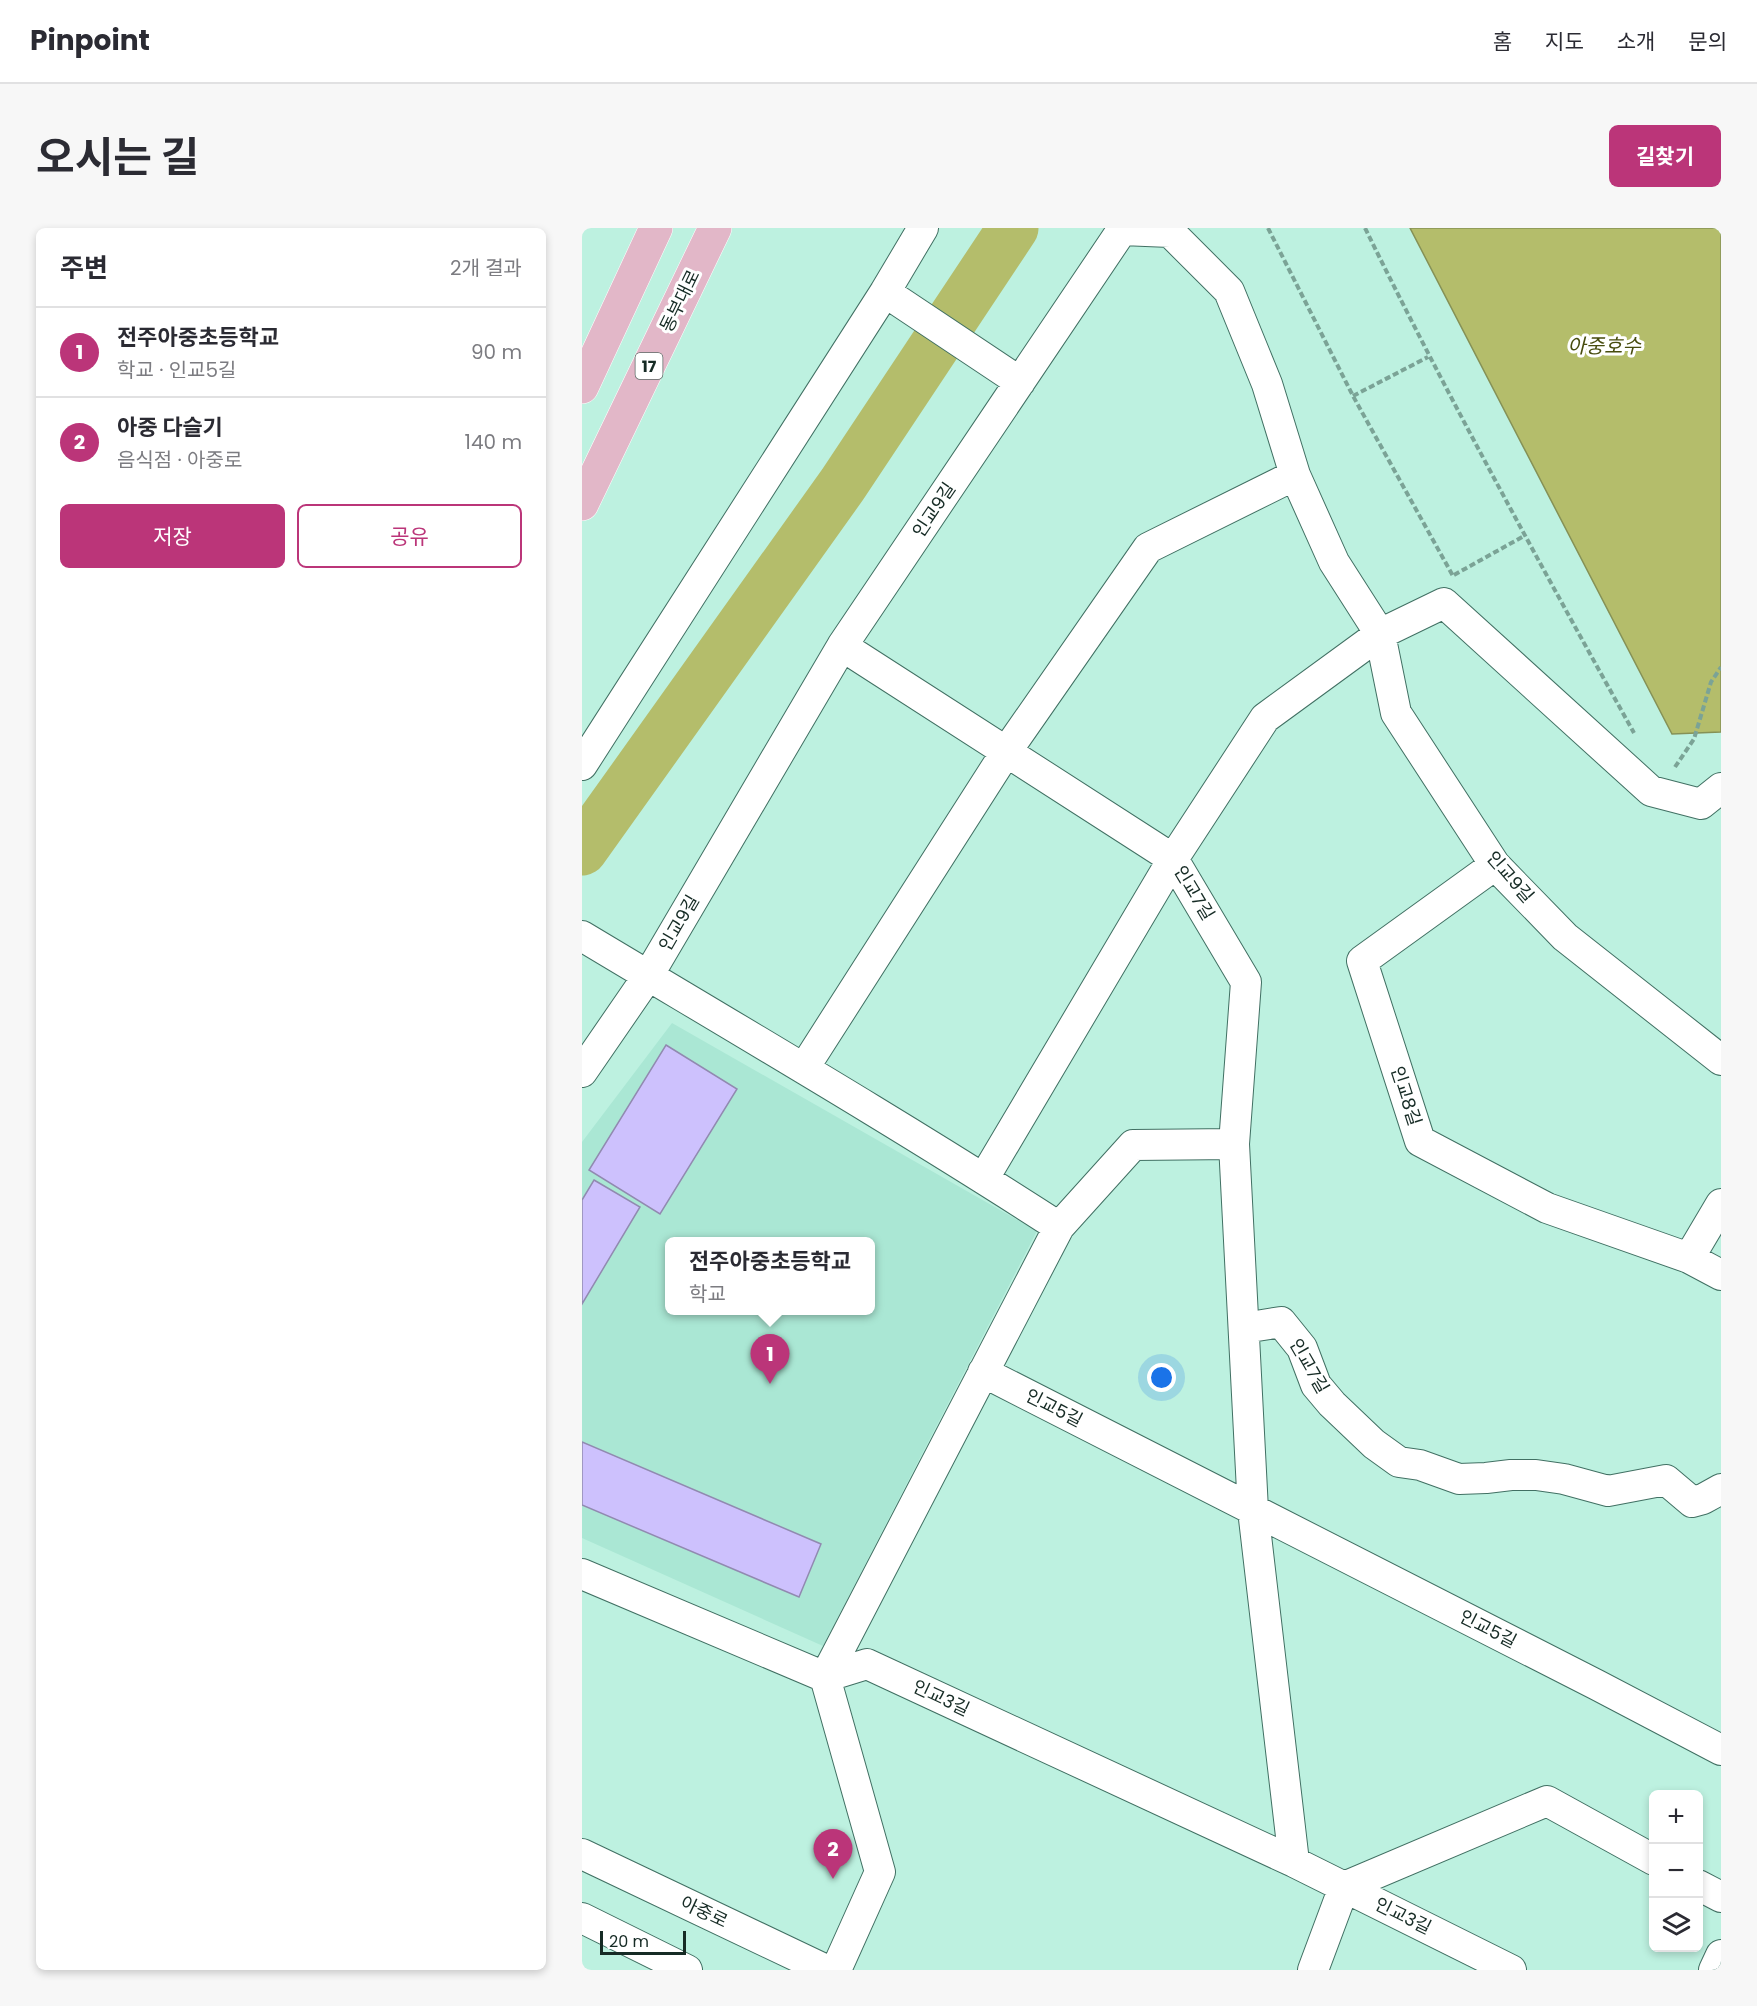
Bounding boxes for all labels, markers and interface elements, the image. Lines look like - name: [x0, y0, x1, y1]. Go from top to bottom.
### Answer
- text: Pinpoint: [30, 21, 150, 60]
- text: 홈: [1493, 27, 1512, 56]
- text: 지도: [1545, 27, 1584, 56]
- text: 소개: [1617, 27, 1655, 56]
- text: 문의: [1688, 27, 1727, 56]
- button: 길찾기: [1609, 125, 1721, 187]
- text: 오시는 길: [36, 128, 199, 187]
- text: 주변: [60, 250, 108, 286]
- text: 2개 결과: [450, 254, 522, 282]
- street label: 동부대로: [654, 266, 705, 336]
- text: 전주아중초등학교: [117, 322, 279, 353]
- water label: 아중호수: [1567, 332, 1641, 360]
- text: 1: [76, 338, 83, 366]
- text: 90 m: [471, 338, 522, 366]
- road number: 17: [636, 353, 662, 379]
- text: 학교 · 인교5길: [117, 356, 236, 384]
- text: 아중 다슬기: [117, 412, 223, 443]
- text: 2: [74, 428, 85, 456]
- text: 140 m: [465, 428, 522, 456]
- text: 음식점 · 아중로: [117, 446, 242, 474]
- street label: 인교9길: [906, 477, 961, 542]
- button: 저장: [60, 504, 285, 568]
- button: 공유: [297, 504, 522, 568]
- street label: 인교9길: [1481, 845, 1540, 908]
- street label: 인교7길: [1168, 861, 1220, 925]
- street label: 인교9길: [652, 890, 705, 955]
- street label: 인교8길: [1385, 1063, 1428, 1129]
- popup: [665, 1237, 875, 1315]
- text: 전주아중초등학교: [689, 1246, 851, 1277]
- text: 학교: [689, 1280, 726, 1308]
- pin: 1: [750, 1334, 789, 1384]
- street label: 인교7길: [1284, 1334, 1335, 1398]
- your location: [1147, 1363, 1176, 1392]
- street label: 인교5길: [1021, 1383, 1087, 1433]
- street label: 인교5길: [1455, 1604, 1521, 1654]
- street label: 인교3길: [909, 1673, 974, 1722]
- map controls: [1649, 1790, 1703, 1952]
- button: +: [1649, 1790, 1703, 1844]
- pin: 2: [814, 1830, 852, 1879]
- button: −: [1649, 1844, 1703, 1898]
- street label: 아중로: [676, 1890, 732, 1933]
- street label: 인교3길: [1371, 1891, 1436, 1940]
- button: layers: [1649, 1898, 1703, 1952]
- scale bar: [600, 1928, 686, 1956]
- text: 20 m: [609, 1930, 649, 1953]

